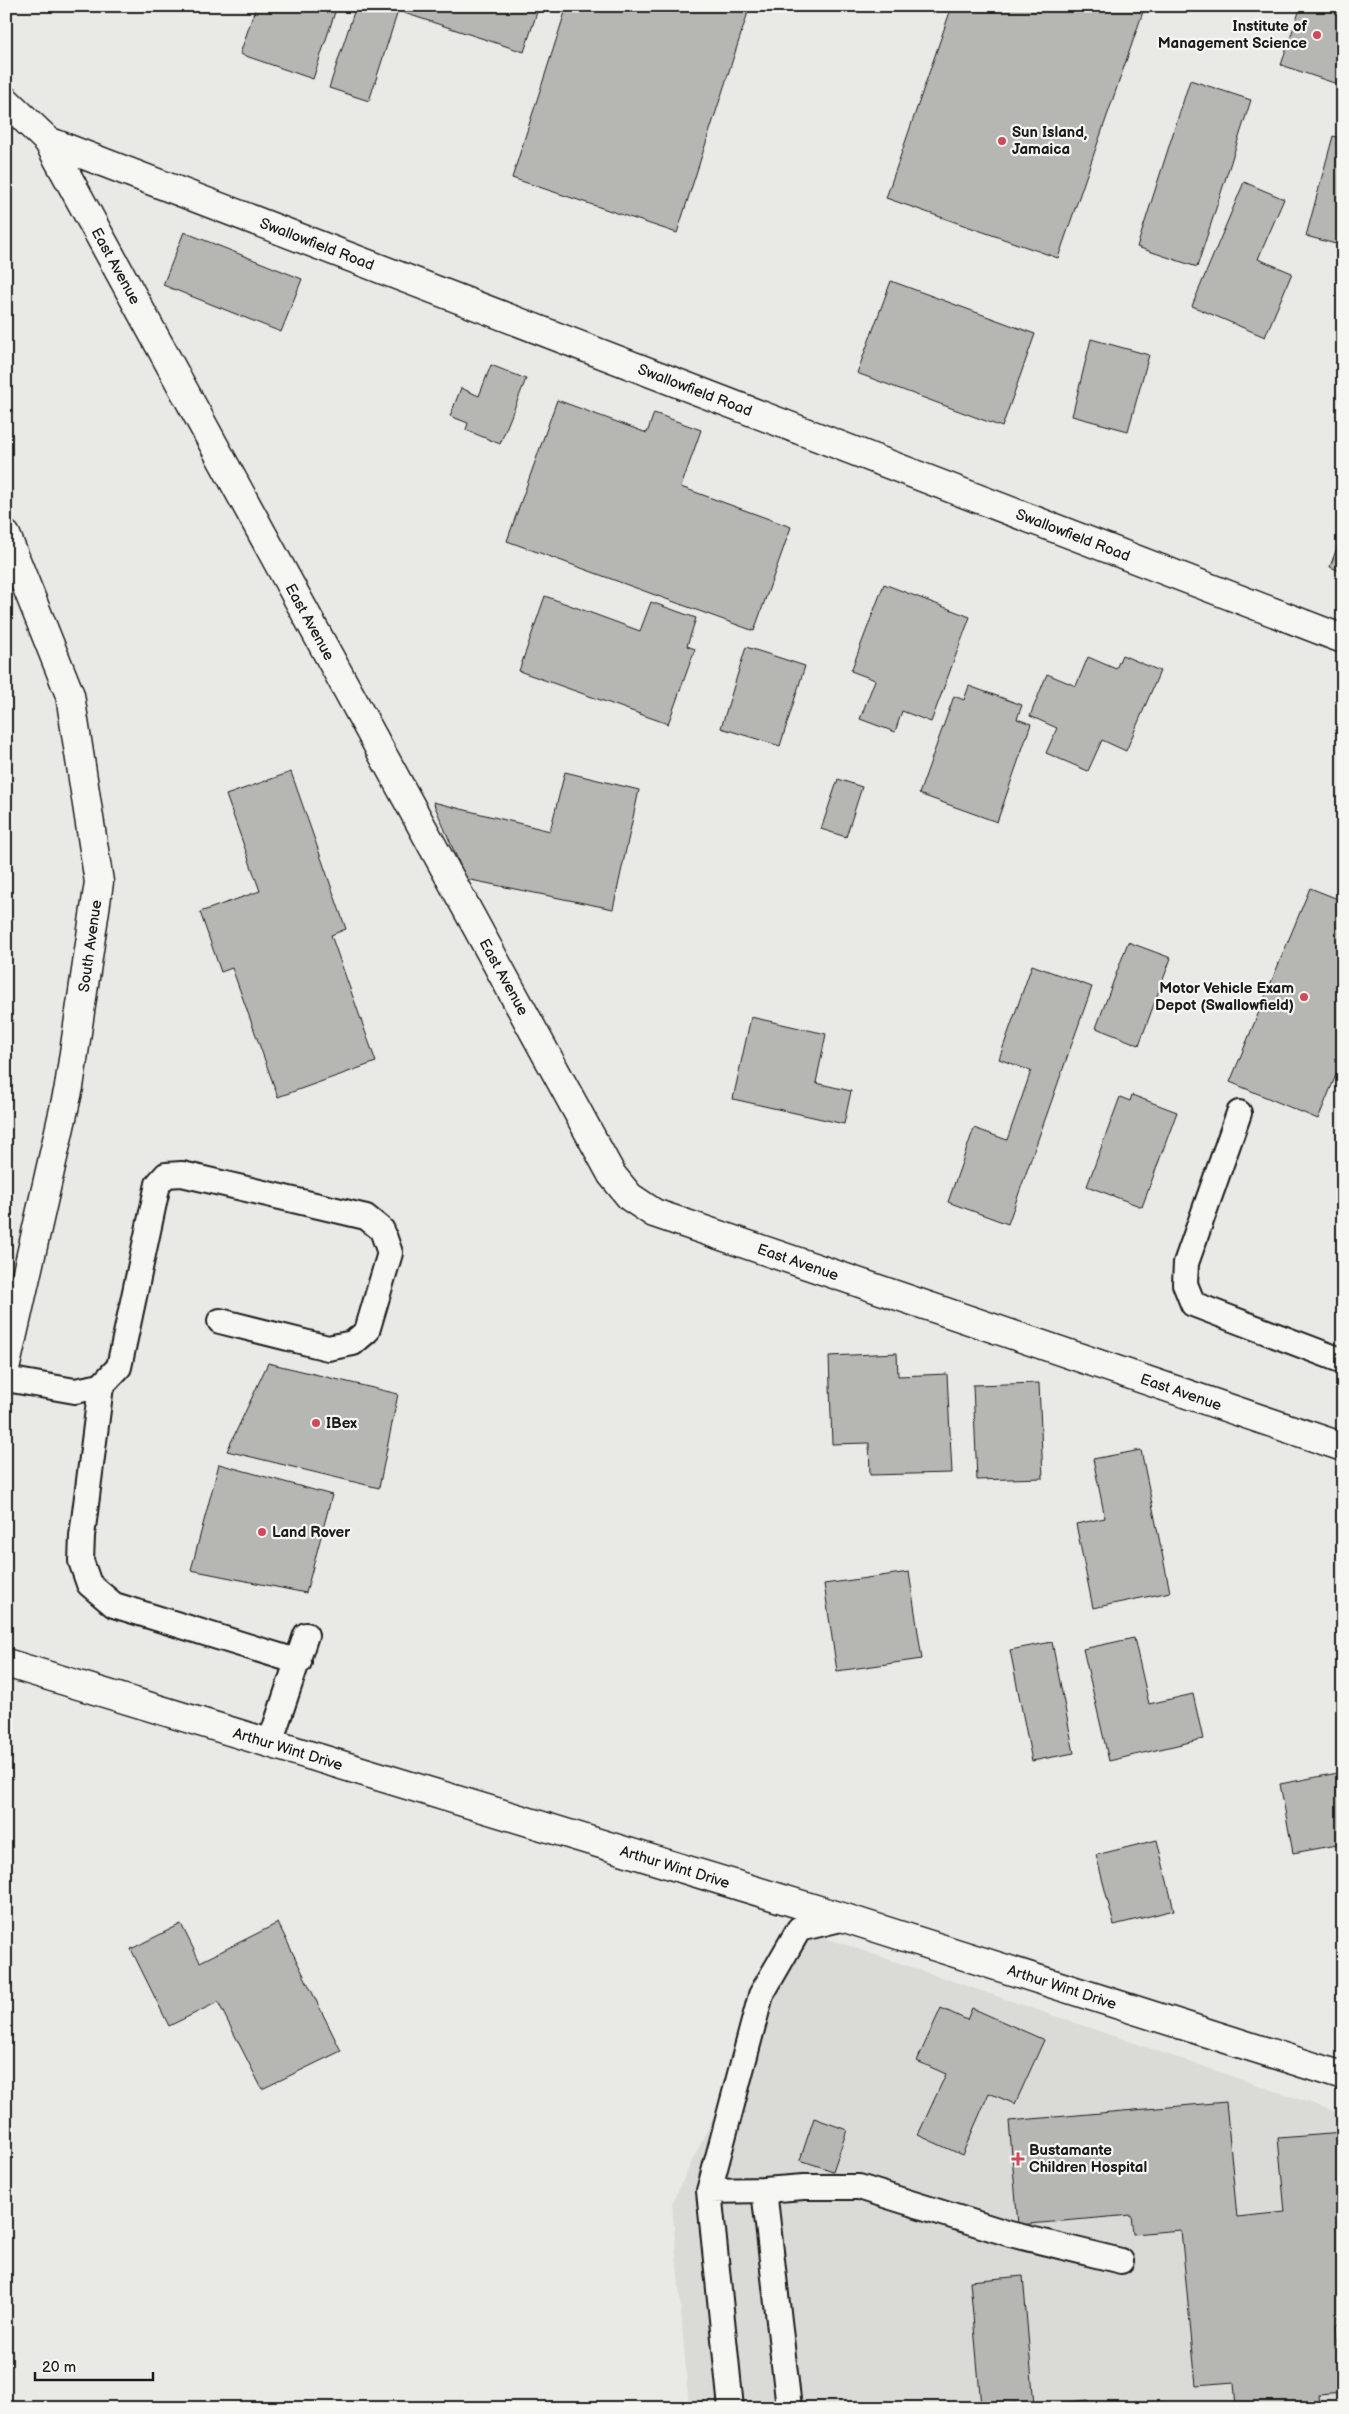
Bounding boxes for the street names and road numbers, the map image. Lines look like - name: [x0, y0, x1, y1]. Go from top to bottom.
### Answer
- street label: Swallowfield Road: [257, 214, 377, 275]
- street label: East Avenue: [87, 225, 144, 308]
- street label: Swallowfield Road: [635, 360, 755, 421]
- street label: Swallowfield Road: [1013, 505, 1133, 566]
- street label: East Avenue: [281, 581, 338, 664]
- street label: South Avenue: [75, 899, 106, 993]
- street label: East Avenue: [475, 936, 532, 1019]
- street label: East Avenue: [755, 1240, 841, 1285]
- street label: East Avenue: [1138, 1370, 1224, 1415]
- street label: Arthur Wint Drive: [231, 1724, 345, 1775]
- street label: Arthur Wint Drive: [618, 1842, 732, 1893]
- street label: Arthur Wint Drive: [1005, 1961, 1119, 2014]

